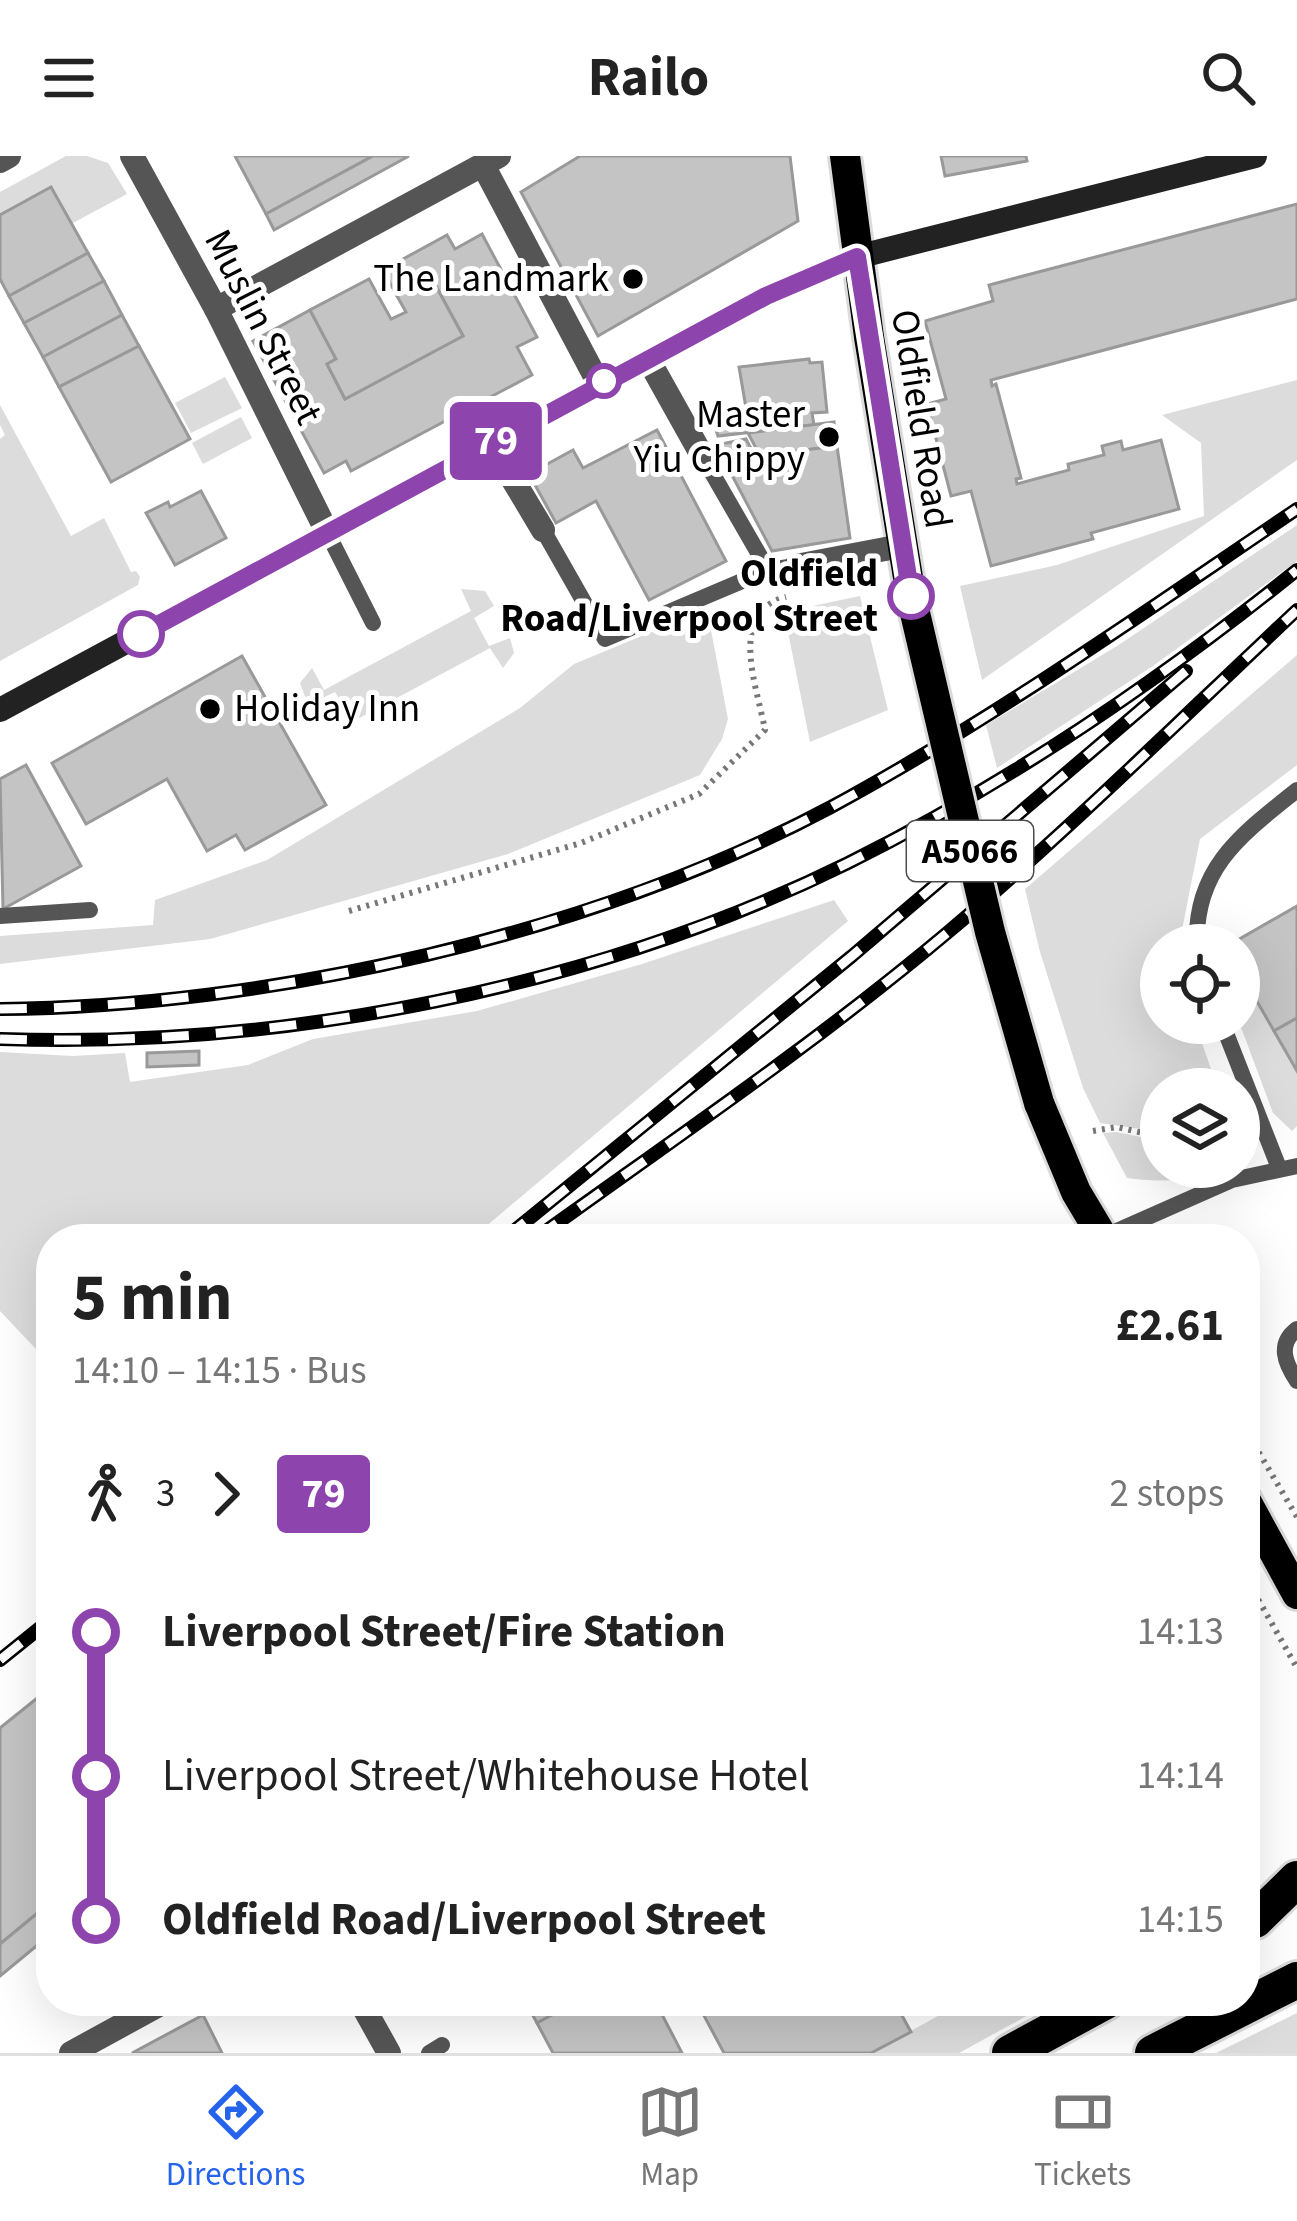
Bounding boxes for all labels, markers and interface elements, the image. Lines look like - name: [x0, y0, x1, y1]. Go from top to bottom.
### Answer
- text: Railo: [588, 40, 709, 117]
- icon: menu: [36, 45, 102, 111]
- icon: search: [1195, 45, 1261, 111]
- street label: Muslin Street: [190, 220, 336, 434]
- place label: The Landmark: [373, 251, 609, 307]
- marker: The Landmark: [620, 266, 646, 292]
- street label: Oldfield Road: [876, 306, 966, 532]
- unlabelled marker: [588, 365, 620, 397]
- place label: Master Yiu Chippy: [632, 387, 805, 488]
- line badge: 79: [442, 402, 550, 480]
- text: 79: [474, 411, 518, 471]
- marker: Master Yiu Chippy: [816, 424, 842, 450]
- place label: Oldfield Road/Liverpool Street: [500, 546, 878, 647]
- marker: Oldfield Road/Liverpool Street: [889, 574, 933, 618]
- unlabelled marker: [119, 612, 163, 656]
- place label: Holiday Inn: [234, 681, 420, 737]
- marker: Holiday Inn: [197, 696, 223, 722]
- road number: A5066: [907, 821, 1033, 881]
- map controls: [1140, 924, 1260, 1188]
- button: locate: [1140, 924, 1260, 1044]
- button: layers: [1140, 1068, 1260, 1188]
- text: 5 min: [72, 1251, 233, 1345]
- text: £2.61: [1115, 1294, 1224, 1358]
- text: 14:10 – 14:15 · Bus: [72, 1343, 367, 1399]
- icon: walk: [72, 1461, 138, 1527]
- icon: forward: [193, 1461, 259, 1527]
- text: 79: [301, 1464, 346, 1524]
- text: 3: [156, 1466, 175, 1522]
- text: 2 stops: [1110, 1466, 1224, 1522]
- text: Liverpool Street/Fire Station: [162, 1600, 726, 1664]
- text: 14:13: [1137, 1604, 1224, 1660]
- text: Liverpool Street/Whitehouse Hotel: [162, 1744, 810, 1808]
- text: 14:14: [1137, 1748, 1224, 1804]
- text: Oldfield Road/Liverpool Street: [162, 1888, 766, 1952]
- text: 14:15: [1137, 1892, 1224, 1948]
- tab: Directions: [166, 2079, 305, 2198]
- tab: Map: [637, 2079, 703, 2198]
- tab: Tickets: [1034, 2079, 1131, 2198]

